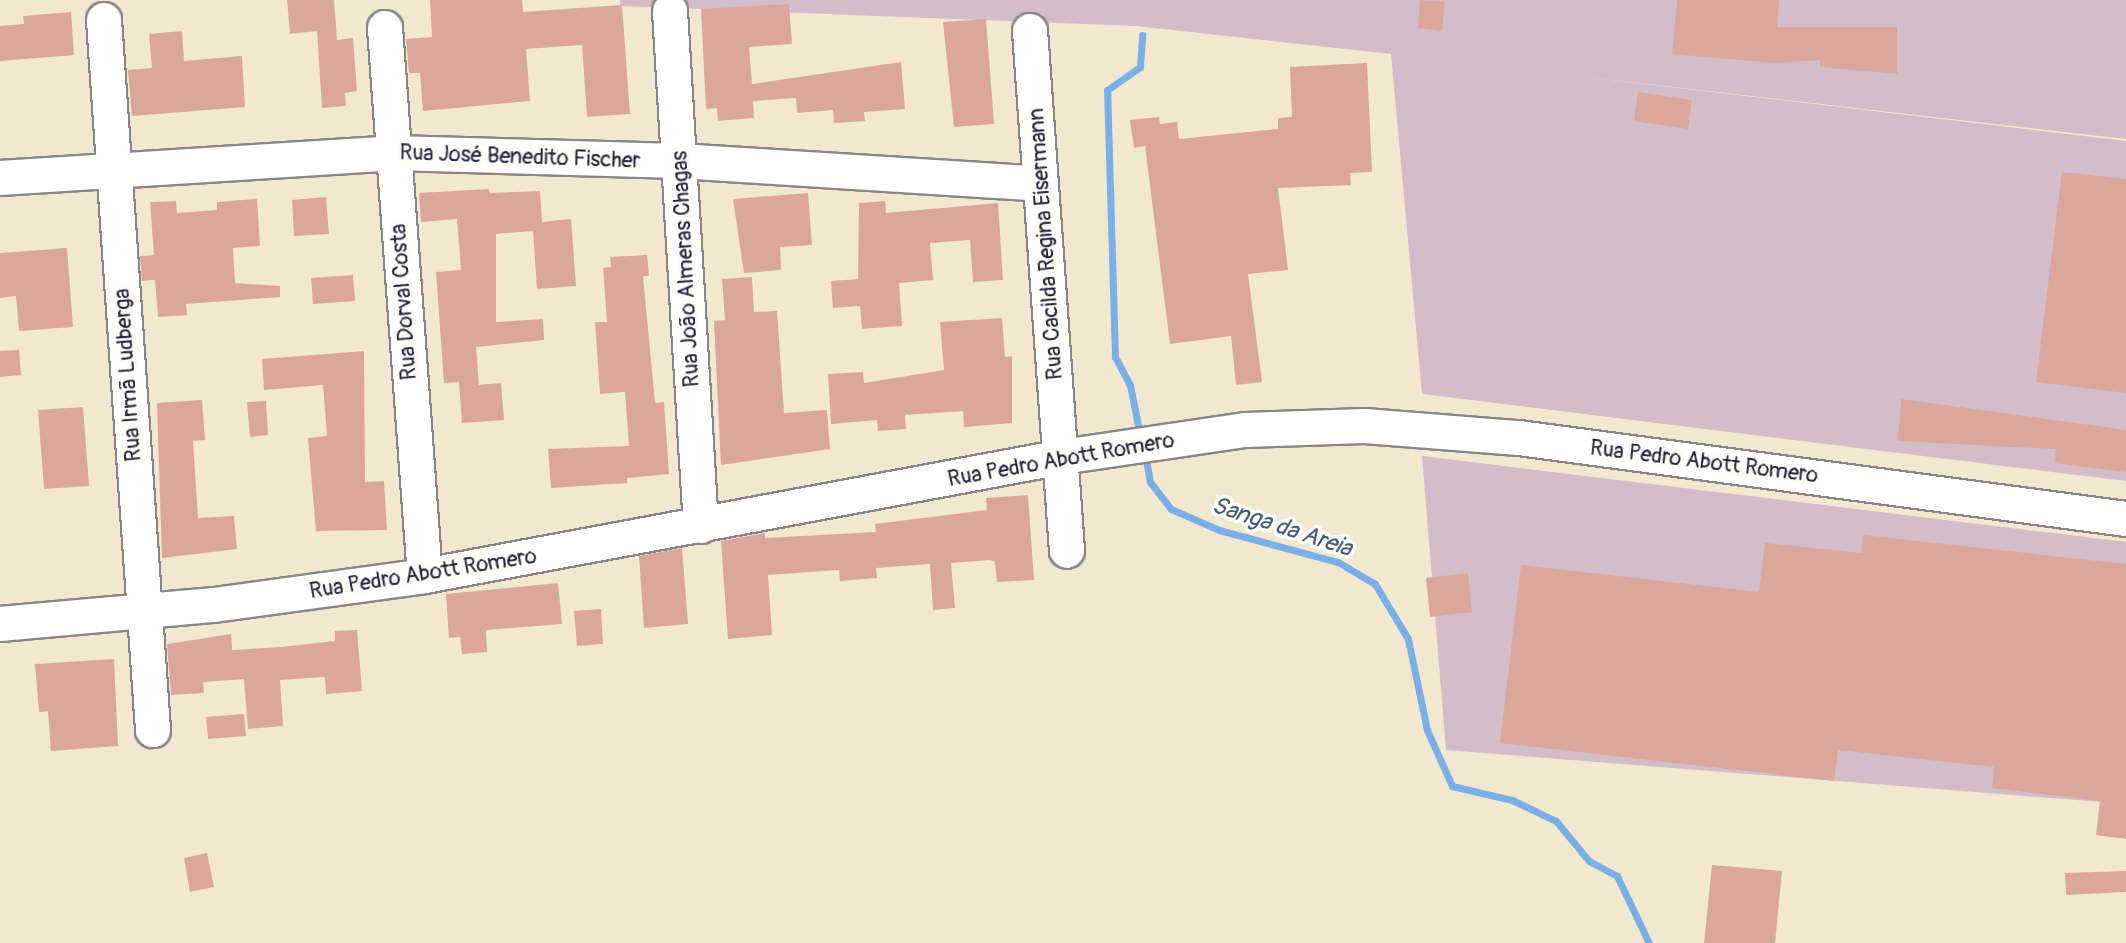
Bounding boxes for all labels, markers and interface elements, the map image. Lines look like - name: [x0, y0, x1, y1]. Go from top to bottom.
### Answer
- street label: Rua Cacilda Regina Eisermann: [1023, 107, 1069, 381]
- street label: Rua José Benedito Fischer: [399, 140, 641, 174]
- street label: Rua João Almeras Chagas: [667, 150, 705, 388]
- street label: Rua Dorval Costa: [385, 223, 423, 381]
- street label: Rua Irmã Ludberga: [109, 288, 147, 462]
- street label: Rua Pedro Abott Romero: [946, 427, 1176, 493]
- street label: Rua Pedro Abott Romero: [1589, 435, 1819, 489]
- water label: Sanga da Areia: [1208, 491, 1356, 563]
- street label: Rua Pedro Abott Romero: [308, 543, 538, 605]

